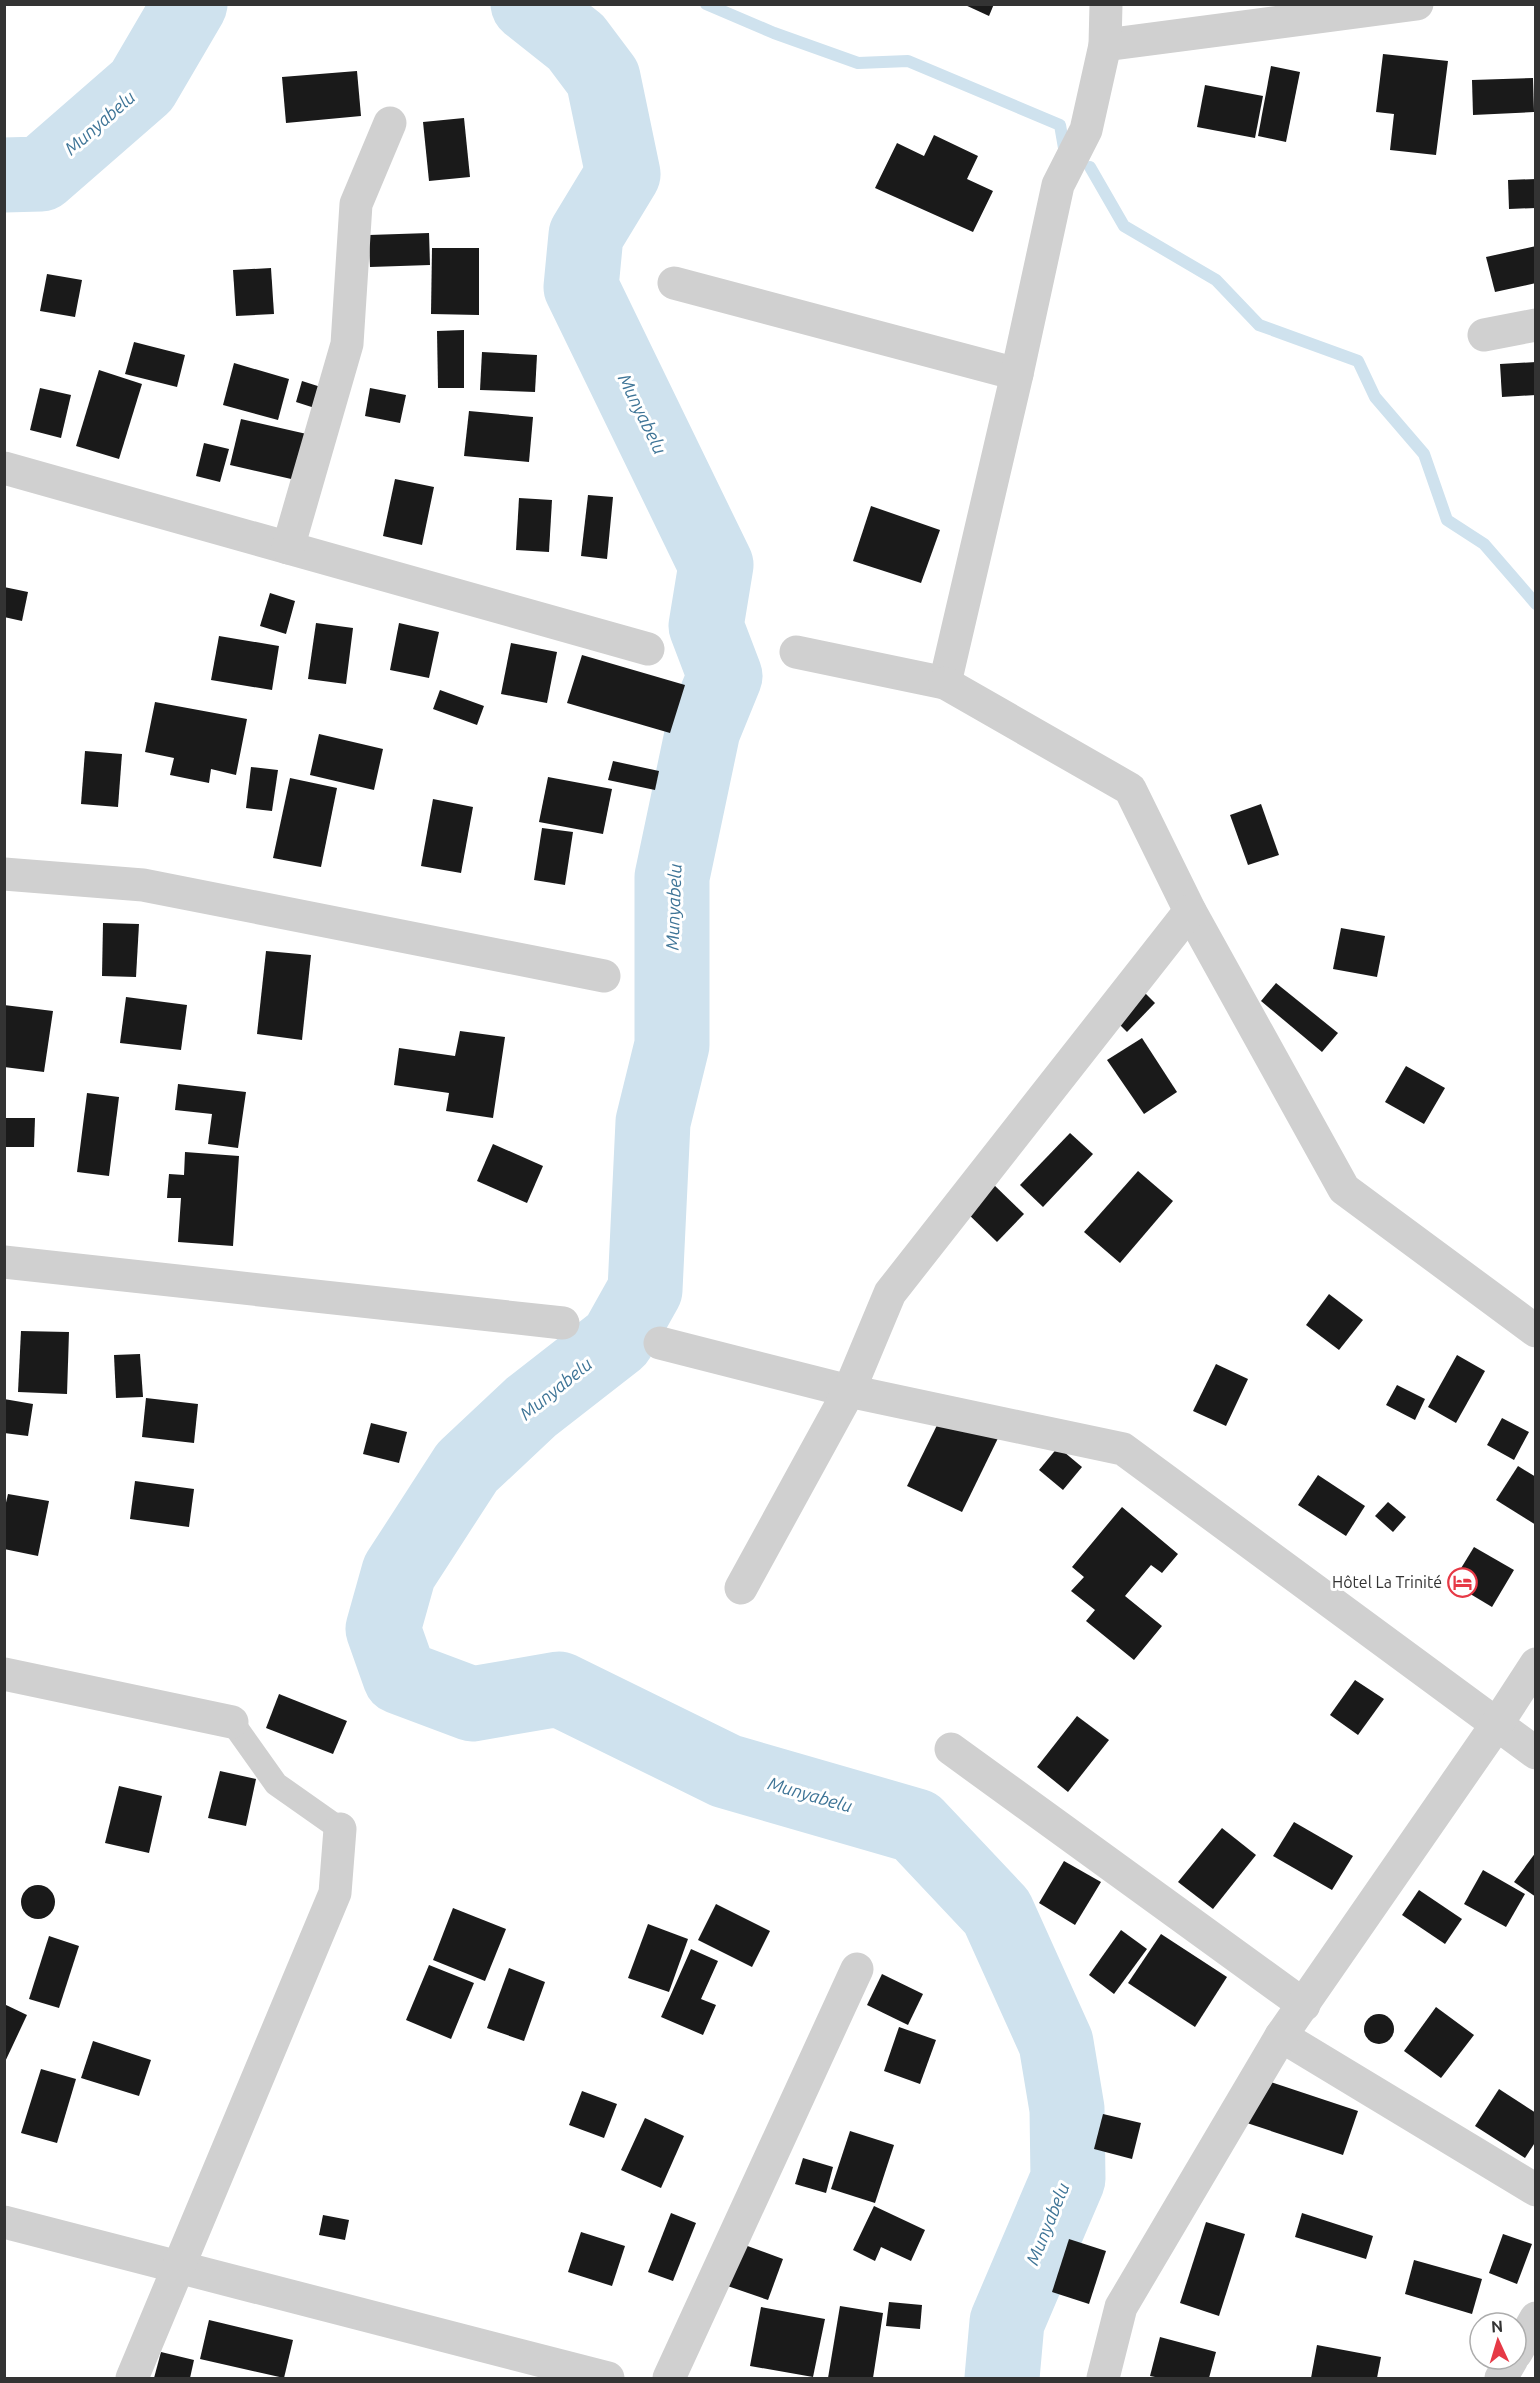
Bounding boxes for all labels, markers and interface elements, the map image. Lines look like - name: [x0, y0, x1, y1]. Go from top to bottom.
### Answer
- water label: Munyabelu: [60, 86, 139, 158]
- water label: Munyabelu: [615, 370, 671, 457]
- water label: Munyabelu: [661, 863, 685, 951]
- water label: Munyabelu: [515, 1353, 596, 1423]
- hotel icon: Hôtel La Trinité: [1447, 1566, 1479, 1598]
- place label: Hôtel La Trinité: [1332, 1573, 1442, 1591]
- water label: Munyabelu: [766, 1772, 855, 1816]
- water label: Munyabelu: [1022, 2179, 1073, 2268]
- north arrow: [1468, 2311, 1528, 2371]
- text: N: [1490, 2317, 1504, 2335]

